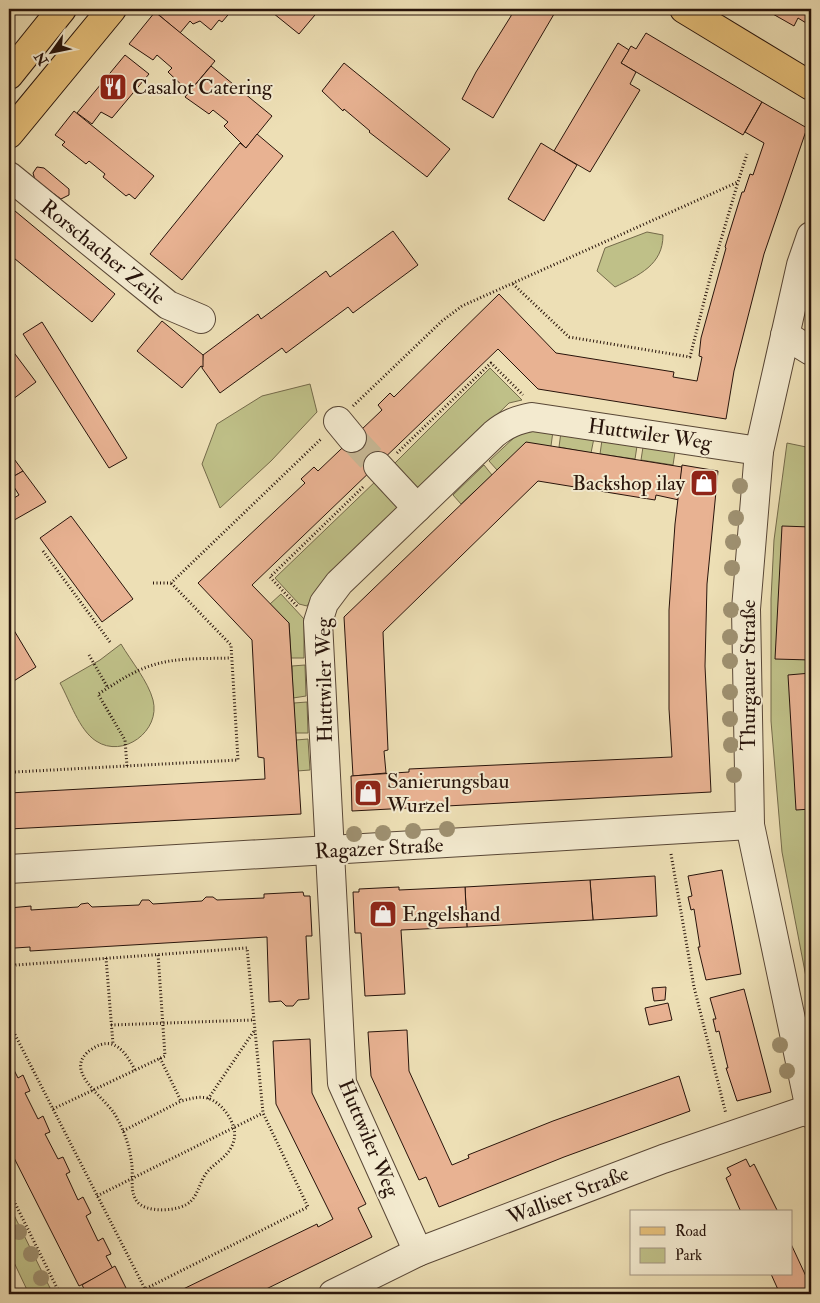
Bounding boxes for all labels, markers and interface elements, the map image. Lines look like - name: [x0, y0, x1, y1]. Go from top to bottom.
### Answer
- north arrow: [28, 28, 78, 78]
- text: N: [31, 49, 53, 70]
- restaurant icon: Casalot Catering: [98, 72, 128, 102]
- place label: Casalot Catering: [132, 74, 273, 101]
- street label: Rorschacher Zeile: [35, 194, 171, 311]
- street label: Huttwiler Weg: [586, 412, 714, 457]
- shop icon: Backshop ilay: [689, 468, 719, 498]
- place label: Backshop ilay: [572, 470, 686, 497]
- street label: Thurgauer Straße: [735, 599, 762, 750]
- street label: Huttwiler Weg: [310, 617, 339, 743]
- place label: Sanierungsbau Wurzel: [386, 768, 509, 819]
- shop icon: Sanierungsbau Wurzel: [353, 778, 383, 808]
- street label: Ragazer Straße: [314, 832, 444, 865]
- shop icon: Engelshand: [368, 899, 398, 929]
- place label: Engelshand: [402, 901, 501, 928]
- street label: Huttwiler Weg: [332, 1075, 406, 1202]
- street label: Walliser Straße: [503, 1160, 633, 1231]
- legend: [630, 1210, 792, 1276]
- text: Road: [675, 1222, 707, 1241]
- text: Park: [675, 1246, 702, 1265]

